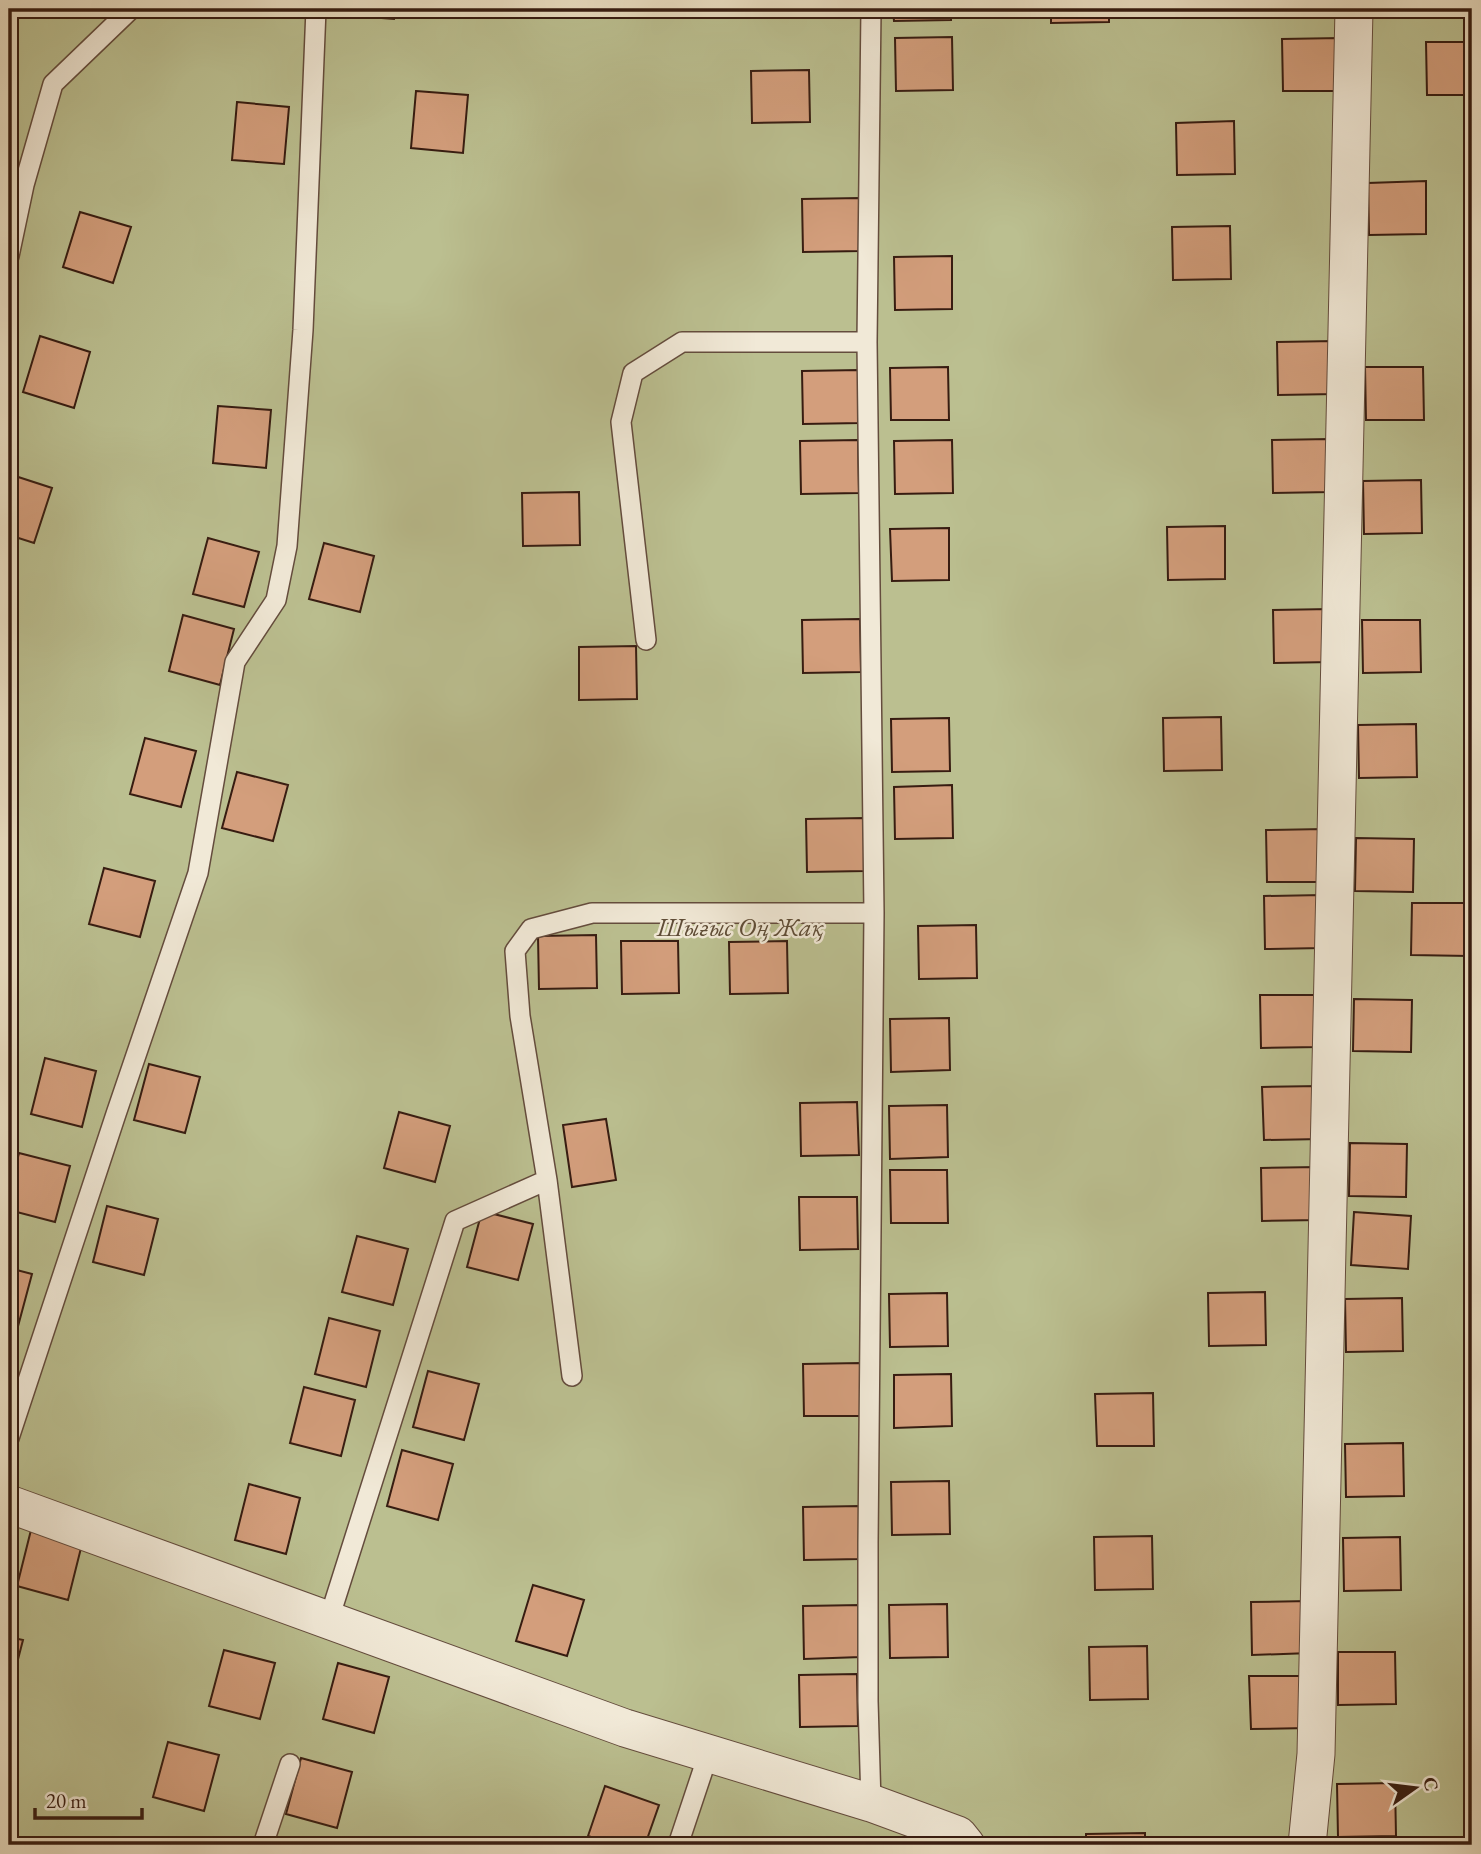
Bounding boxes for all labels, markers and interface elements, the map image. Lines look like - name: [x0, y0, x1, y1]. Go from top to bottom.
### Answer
- park label: Шығыс Оң Жақ: [655, 910, 824, 944]
- north arrow: [1380, 1752, 1450, 1822]
- text: С: [1417, 1774, 1445, 1794]
- scale bar: [35, 1777, 142, 1821]
- text: 20 m: [46, 1787, 87, 1814]

